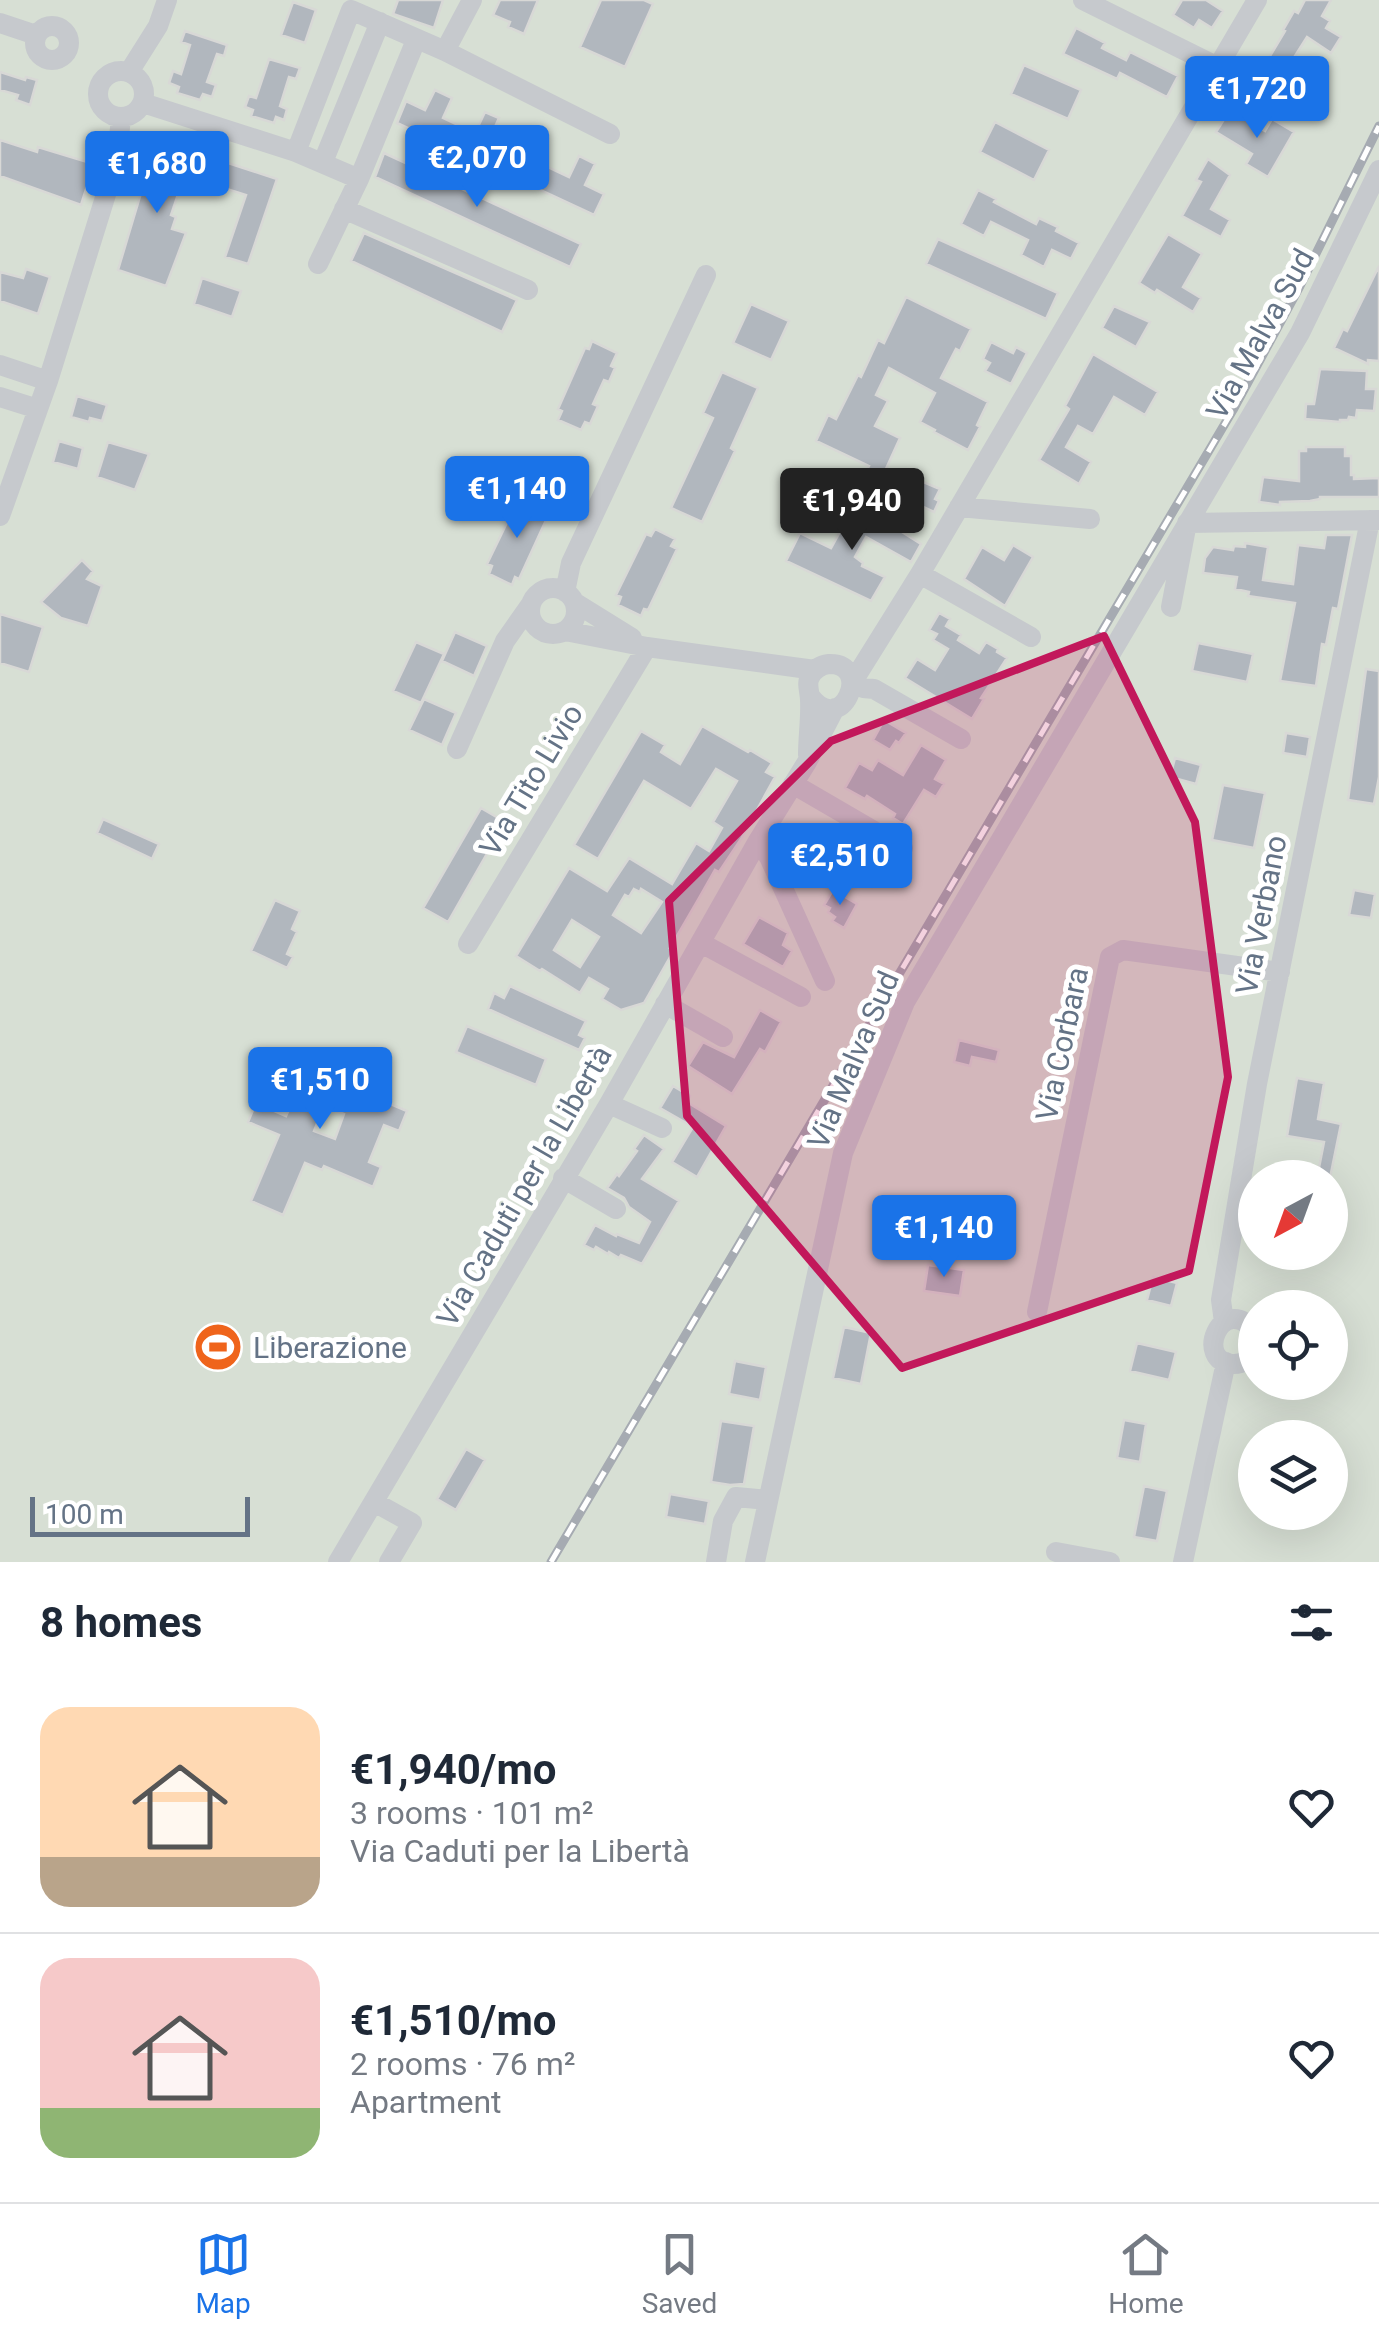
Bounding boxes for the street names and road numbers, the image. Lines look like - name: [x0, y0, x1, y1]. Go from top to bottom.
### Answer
- street label: Via Malva Sud: [1199, 243, 1321, 425]
- street label: Via Tito Livio: [472, 698, 590, 862]
- street label: Via Verbano: [1228, 832, 1294, 998]
- street label: Via Corbara: [1029, 964, 1095, 1124]
- street label: Via Malva Sud: [800, 966, 906, 1154]
- street label: Via Caduti per la Libertà: [429, 1039, 619, 1333]

